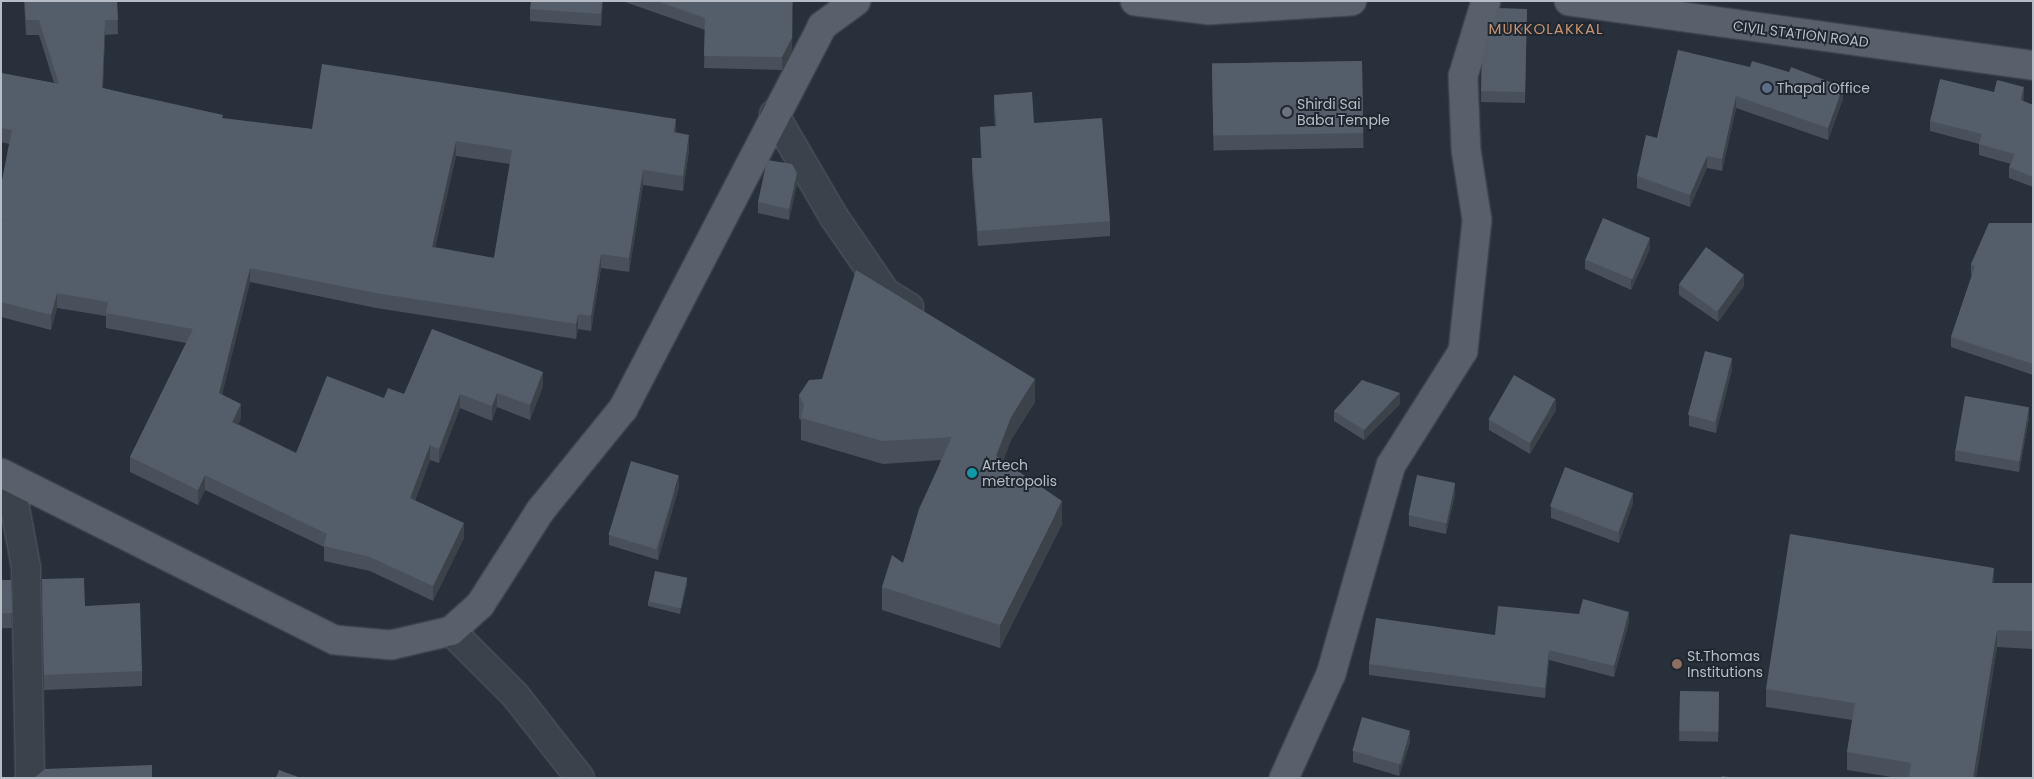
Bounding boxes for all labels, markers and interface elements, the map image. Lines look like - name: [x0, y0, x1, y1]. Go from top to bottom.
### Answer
- street label: CIVIL STATION ROAD: [1732, 17, 1870, 51]
- district label: MUKKOLAKKAL: [1487, 20, 1605, 38]
- place label: Thapal Office: [1777, 80, 1870, 96]
- marker: Thapal Office: [1761, 82, 1773, 94]
- place label: Shirdi Sai Baba Temple: [1297, 96, 1390, 128]
- marker: Shirdi Sai Baba Temple: [1281, 106, 1293, 118]
- place label: Artech metropolis: [982, 457, 1057, 490]
- marker: Artech metropolis: [966, 467, 978, 479]
- place label: St.Thomas Institutions: [1687, 648, 1763, 680]
- marker: St.Thomas Institutions: [1671, 658, 1683, 670]

